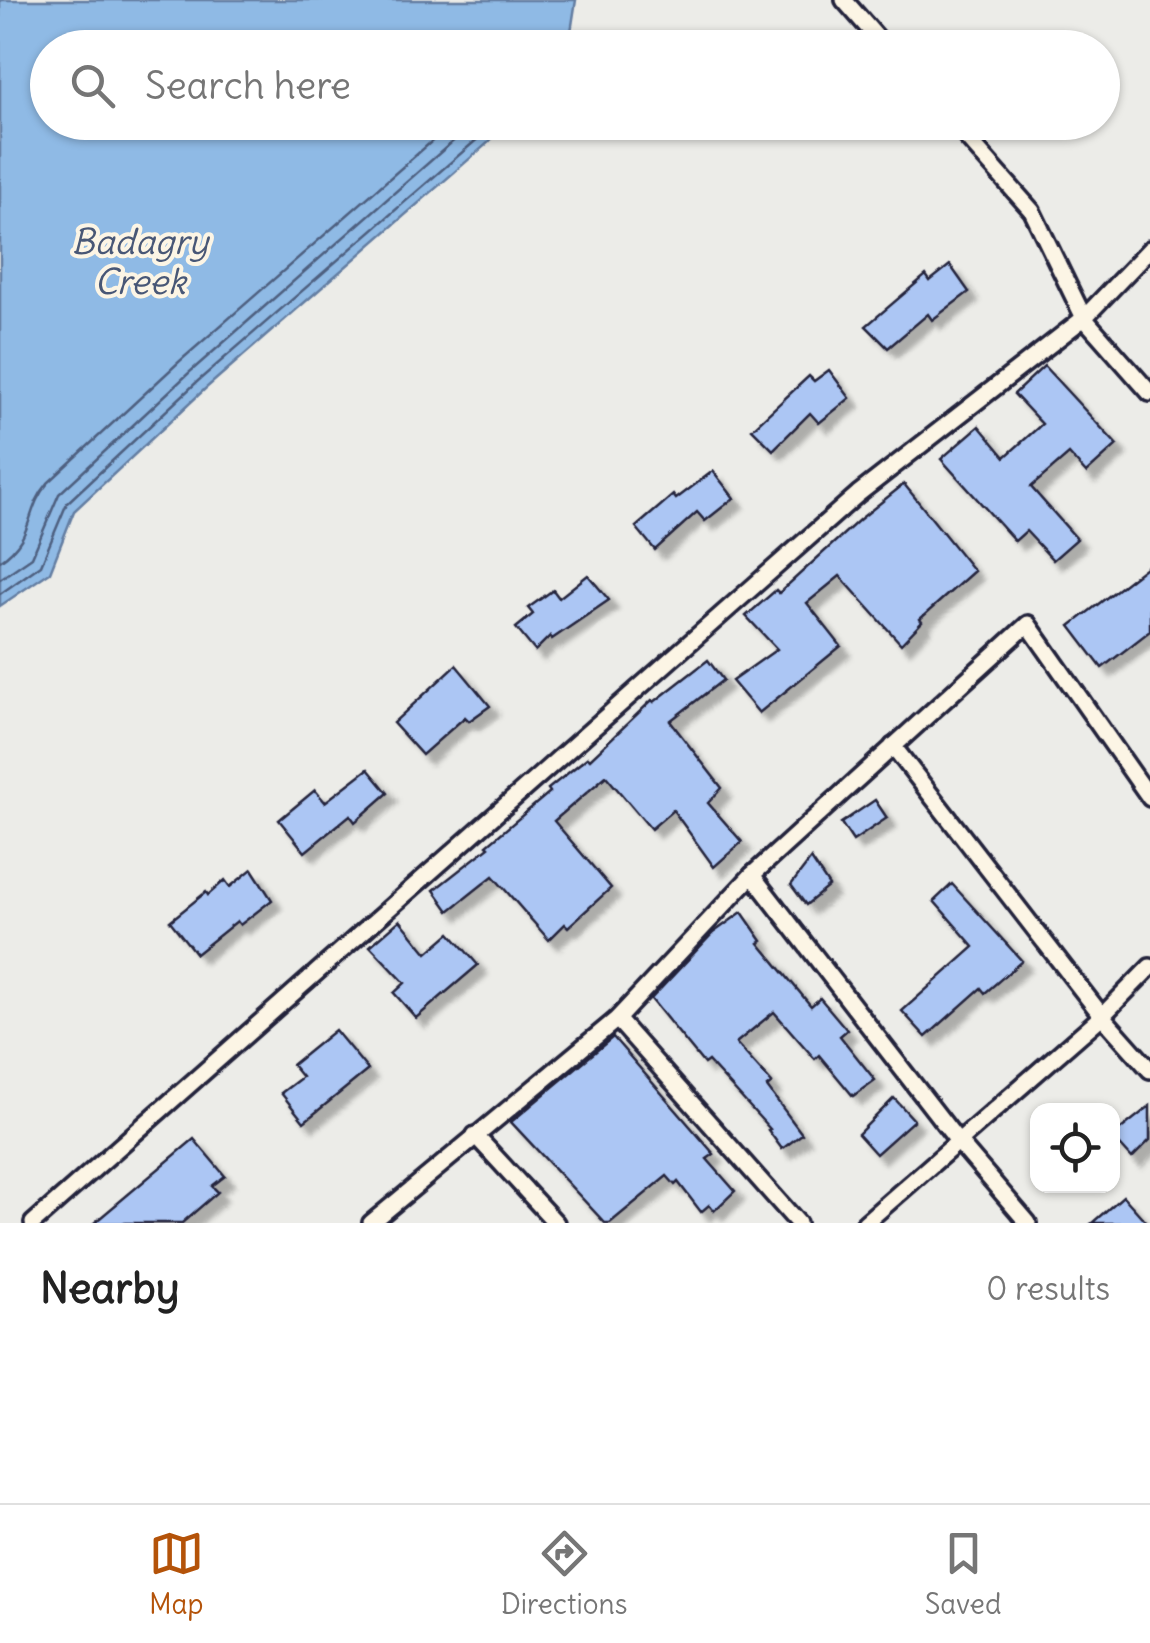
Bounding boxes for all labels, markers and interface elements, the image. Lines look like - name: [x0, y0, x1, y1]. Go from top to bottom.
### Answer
- search box: [30, 30, 1120, 140]
- icon: search: [65, 58, 120, 113]
- text: Search here: [145, 62, 351, 109]
- water label: Badagry Creek: [72, 219, 211, 303]
- map controls: [1030, 1103, 1120, 1193]
- button: locate: [1030, 1103, 1120, 1193]
- text: Nearby: [40, 1262, 179, 1314]
- text: 0 results: [986, 1268, 1110, 1309]
- tab: Map: [149, 1526, 204, 1622]
- tab: Directions: [501, 1526, 627, 1622]
- tab: Saved: [925, 1526, 1001, 1622]

